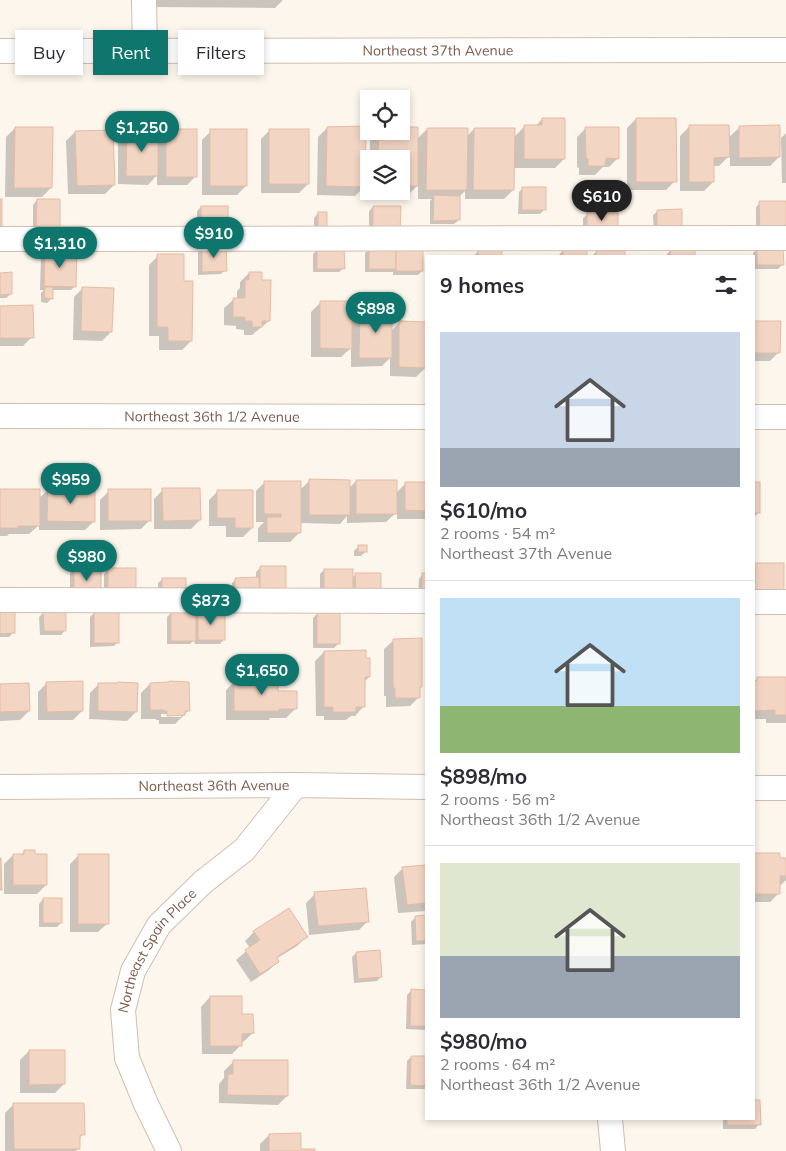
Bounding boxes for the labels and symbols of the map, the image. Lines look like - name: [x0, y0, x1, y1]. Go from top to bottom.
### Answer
- street label: Northeast 37th Avenue: [363, 41, 513, 60]
- pin: $1,250: [101, 110, 183, 153]
- pin: $610: [572, 180, 632, 222]
- pin: $910: [184, 216, 244, 259]
- pin: $1,310: [19, 226, 101, 269]
- pin: $898: [346, 292, 406, 334]
- street label: Northeast 36th 1/2 Avenue: [124, 407, 300, 426]
- pin: $959: [41, 462, 101, 505]
- pin: $980: [57, 540, 117, 582]
- pin: $873: [181, 584, 241, 626]
- pin: $1,650: [221, 654, 303, 696]
- street label: Northeast 36th Avenue: [138, 776, 290, 795]
- street label: Northeast Spain Place: [114, 884, 200, 1015]

